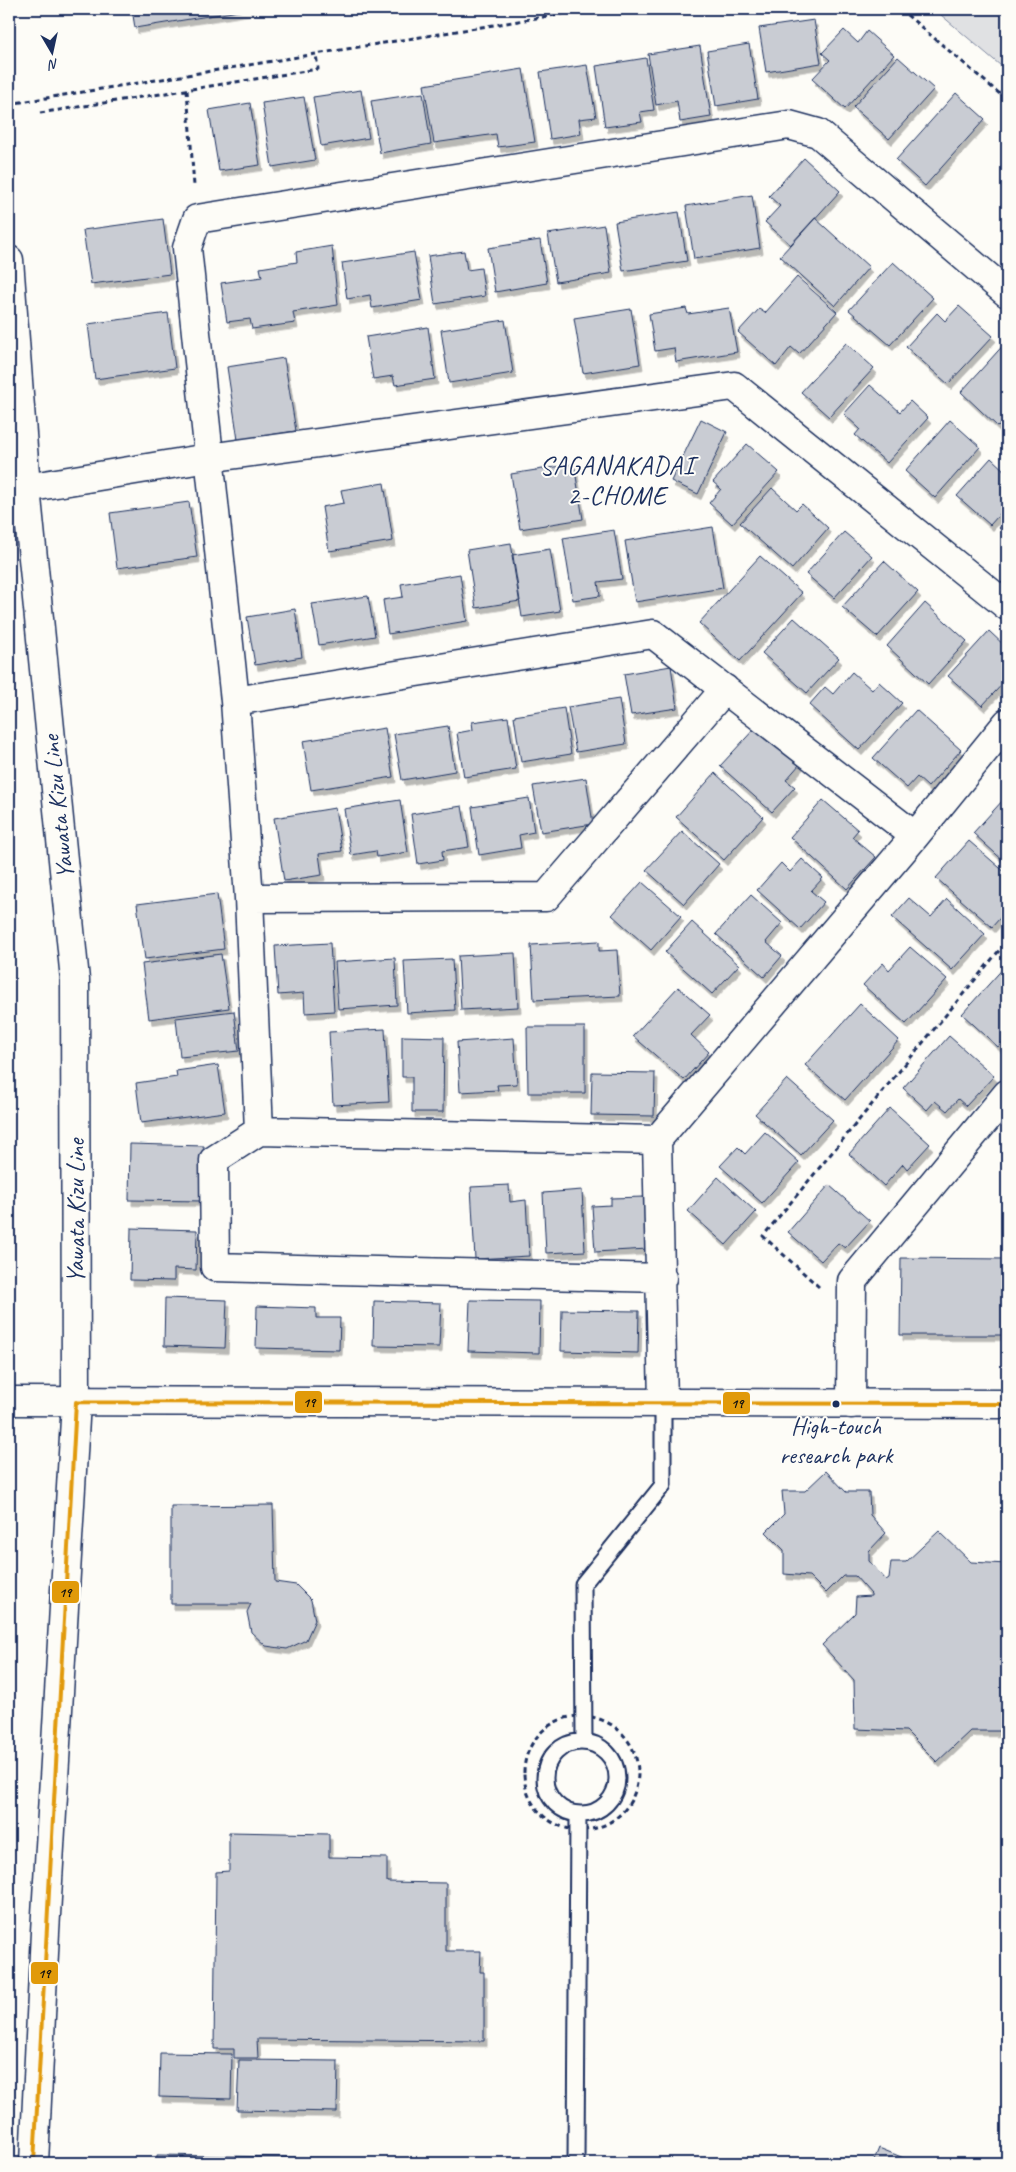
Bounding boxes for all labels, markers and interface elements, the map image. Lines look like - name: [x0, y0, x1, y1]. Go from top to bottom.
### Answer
- north arrow: [28, 28, 78, 78]
- text: N: [46, 55, 60, 74]
- district label: SAGANAKADAI 2-CHOME: [540, 449, 699, 512]
- street label: Yawata Kizu Line: [34, 732, 81, 880]
- street label: Yawata Kizu Line: [60, 1137, 92, 1283]
- line badge: 19: [294, 1390, 323, 1414]
- line badge: 19: [722, 1391, 751, 1415]
- text: 19: [303, 1394, 317, 1411]
- text: 19: [731, 1395, 745, 1412]
- marker: High-touch research park: [831, 1399, 841, 1409]
- place label: High-touch research park: [779, 1411, 895, 1470]
- line badge: 19: [51, 1580, 80, 1604]
- text: 19: [59, 1584, 73, 1601]
- line badge: 19: [30, 1961, 59, 1985]
- text: 19: [38, 1965, 52, 1982]

